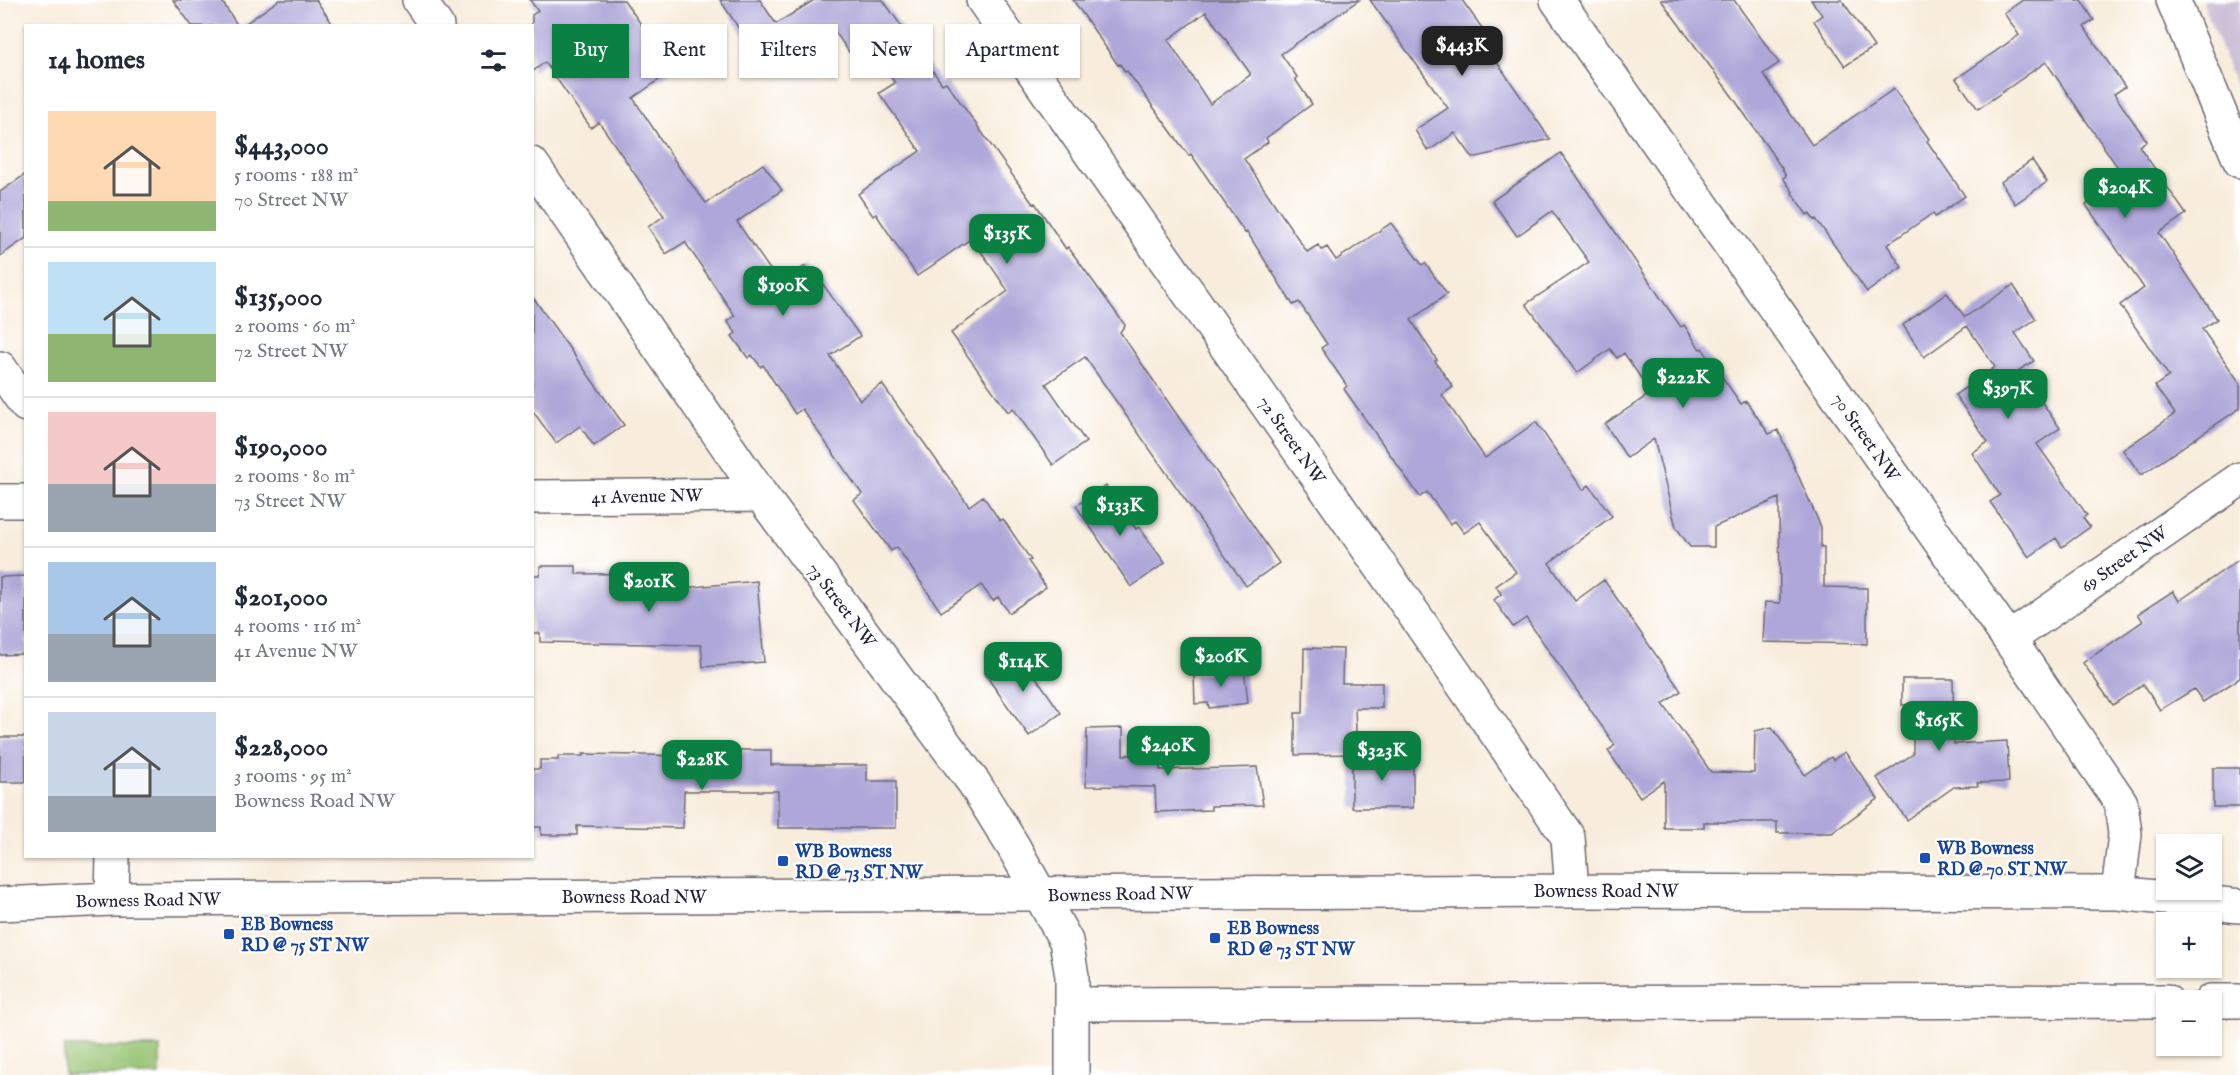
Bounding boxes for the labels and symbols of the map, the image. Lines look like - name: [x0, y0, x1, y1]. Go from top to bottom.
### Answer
- pin: $443K: [1420, 26, 1504, 77]
- pin: $204K: [2083, 168, 2167, 219]
- pin: $135K: [965, 214, 1049, 265]
- pin: $190K: [741, 266, 825, 317]
- pin: $222K: [1641, 358, 1725, 409]
- pin: $397K: [1966, 369, 2050, 420]
- street label: 70 Street NW: [1826, 389, 1904, 487]
- street label: 72 Street NW: [1252, 392, 1330, 490]
- street label: 41 Avenue NW: [591, 485, 704, 510]
- pin: $133K: [1078, 486, 1162, 537]
- street label: 69 Street NW: [2077, 521, 2173, 599]
- street label: 73 Street NW: [801, 559, 881, 654]
- pin: $201K: [607, 562, 691, 613]
- pin: $206K: [1179, 637, 1263, 688]
- pin: $114K: [981, 642, 1065, 693]
- pin: $165K: [1897, 701, 1981, 752]
- pin: $240K: [1126, 726, 1210, 777]
- pin: $323K: [1340, 731, 1424, 782]
- pin: $228K: [660, 740, 744, 791]
- place label: WB Bowness RD @ 70 ST NW: [1936, 838, 2068, 882]
- place label: WB Bowness RD @ 73 ST NW: [794, 841, 924, 885]
- marker: WB Bowness RD @ 70 ST NW: [1918, 851, 1932, 865]
- marker: WB Bowness RD @ 73 ST NW: [776, 854, 790, 868]
- street label: Bowness Road NW: [1533, 881, 1679, 904]
- street label: Bowness Road NW: [1047, 883, 1194, 908]
- street label: Bowness Road NW: [561, 887, 707, 910]
- street label: Bowness Road NW: [75, 889, 222, 914]
- place label: EB Bowness RD @ 75 ST NW: [241, 914, 370, 958]
- place label: EB Bowness RD @ 73 ST NW: [1227, 918, 1356, 962]
- marker: EB Bowness RD @ 75 ST NW: [222, 927, 236, 941]
- marker: EB Bowness RD @ 73 ST NW: [1208, 931, 1222, 945]

